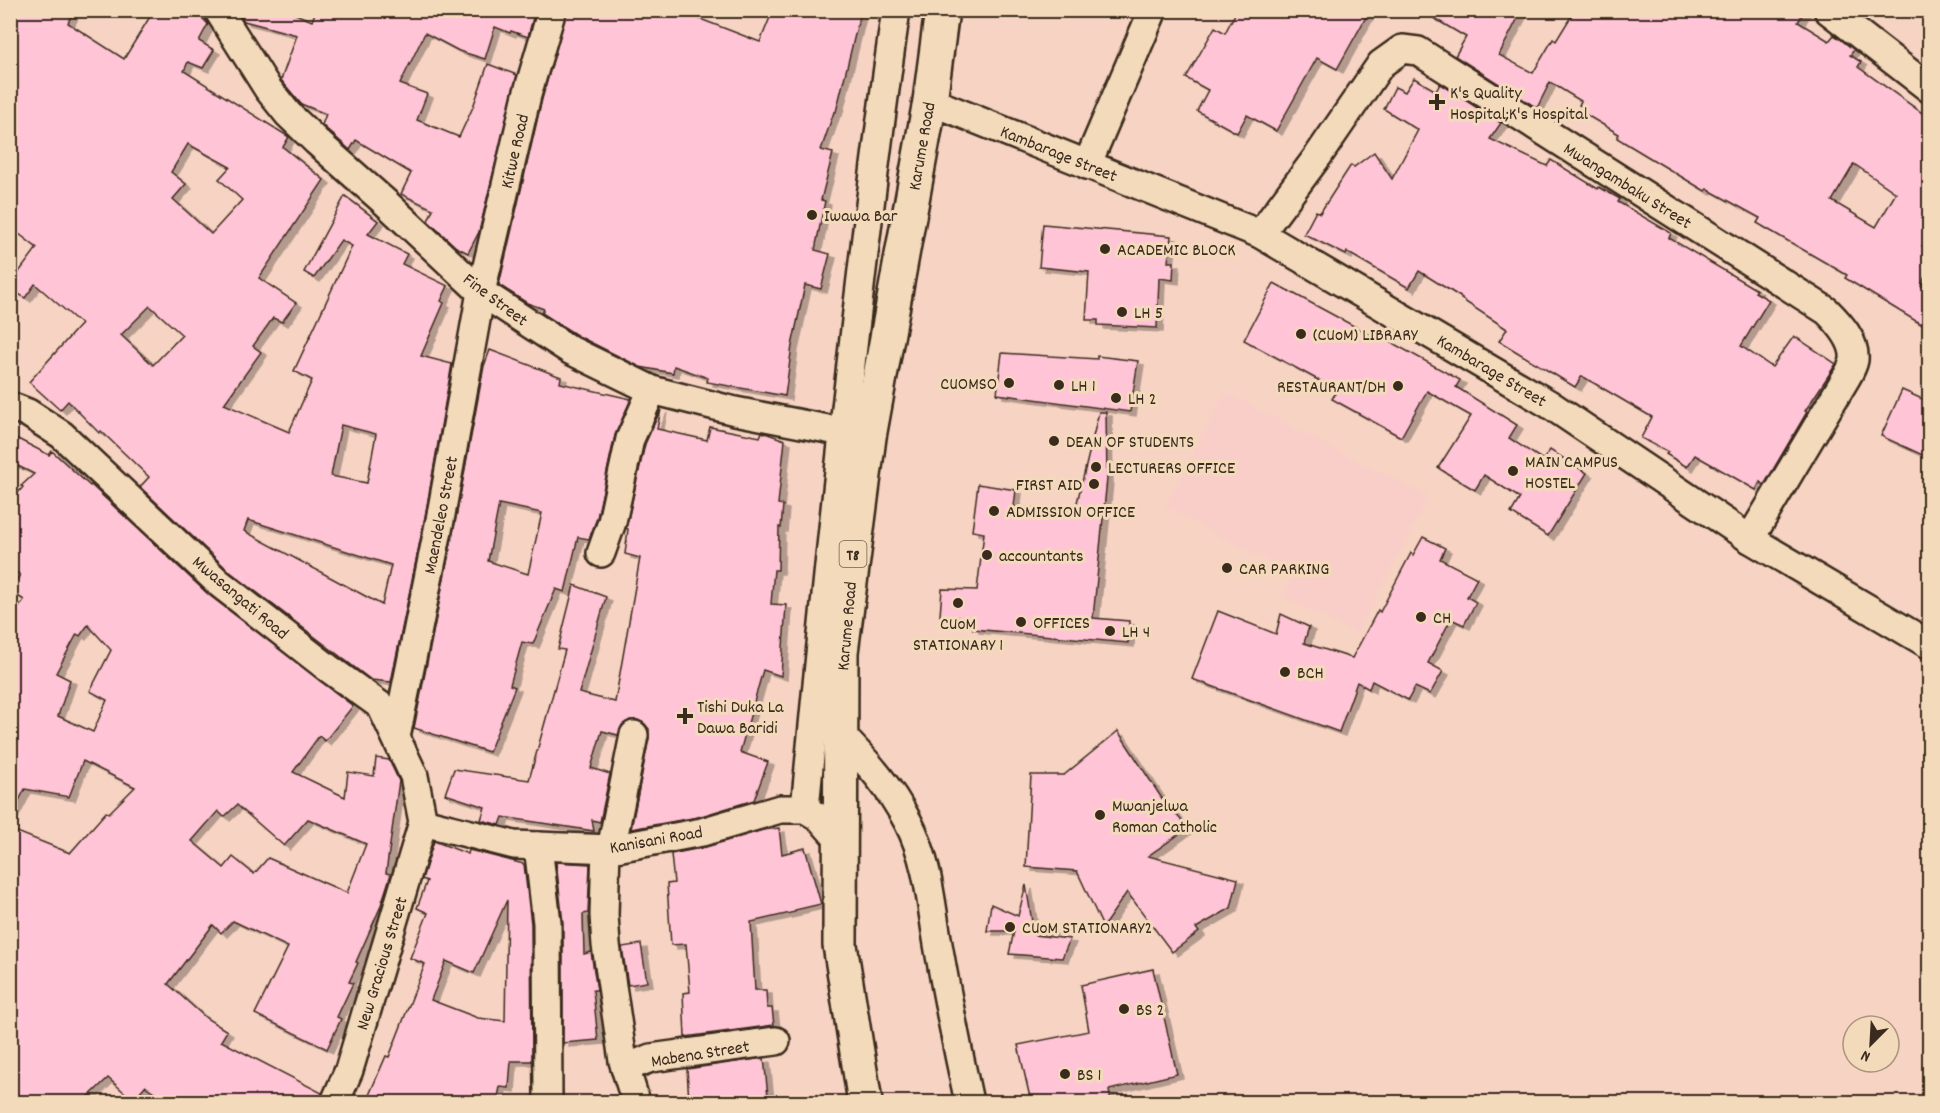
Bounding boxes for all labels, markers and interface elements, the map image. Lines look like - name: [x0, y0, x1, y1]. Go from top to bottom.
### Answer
- place label: K's Quality Hospital;K's Hospital: [1450, 82, 1589, 128]
- marker: K's Quality Hospital;K's Hospital: [1428, 93, 1446, 111]
- street label: Karume Road: [903, 100, 944, 193]
- street label: Kitwe Road: [496, 112, 537, 191]
- street label: Kambarage Street: [996, 120, 1121, 190]
- street label: Mwangambaku Street: [1558, 138, 1696, 237]
- place label: Iwawa Bar: [824, 205, 898, 230]
- marker: Iwawa Bar: [805, 208, 819, 222]
- place label: ACADEMIC BLOCK: [1117, 239, 1236, 264]
- marker: ACADEMIC BLOCK: [1098, 242, 1112, 256]
- street label: Fine Street: [457, 268, 532, 334]
- place label: LH 5: [1134, 302, 1163, 327]
- marker: LH 5: [1115, 305, 1129, 319]
- place label: (CUoM) LIBRARY: [1313, 324, 1419, 349]
- marker: (CUoM) LIBRARY: [1294, 327, 1308, 341]
- street label: Kambarage Street: [1431, 329, 1551, 415]
- place label: CUOMSO: [940, 373, 997, 398]
- place label: LH 1: [1071, 375, 1096, 400]
- marker: CUOMSO: [1002, 376, 1016, 390]
- place label: RESTAURANT/DH: [1277, 376, 1386, 401]
- marker: LH 1: [1052, 378, 1066, 392]
- marker: RESTAURANT/DH: [1391, 379, 1405, 393]
- place label: LH 2: [1128, 388, 1157, 413]
- marker: LH 2: [1109, 391, 1123, 405]
- place label: DEAN OF STUDENTS: [1066, 431, 1194, 456]
- marker: DEAN OF STUDENTS: [1047, 434, 1061, 448]
- place label: MAIN CAMPUS HOSTEL: [1525, 451, 1618, 497]
- street label: Maendeleo Street: [419, 454, 466, 577]
- place label: LECTURERS OFFICE: [1108, 457, 1235, 482]
- marker: LECTURERS OFFICE: [1089, 460, 1103, 474]
- marker: MAIN CAMPUS HOSTEL: [1506, 464, 1520, 478]
- place label: FIRST AID: [1016, 474, 1082, 499]
- marker: FIRST AID: [1087, 477, 1101, 491]
- place label: ADMISSION OFFICE: [1006, 501, 1135, 526]
- marker: ADMISSION OFFICE: [987, 504, 1001, 518]
- road number: T8: [840, 541, 866, 567]
- place label: accountants: [999, 545, 1084, 570]
- marker: accountants: [980, 548, 994, 562]
- street label: Mwasangati Road: [186, 551, 293, 647]
- place label: CAR PARKING: [1239, 558, 1329, 583]
- marker: CAR PARKING: [1220, 561, 1234, 575]
- street label: Karume Road: [832, 581, 865, 672]
- marker: CUoM STATIONARY 1: [951, 596, 965, 610]
- place label: CH: [1433, 607, 1451, 632]
- marker: CH: [1414, 610, 1428, 624]
- place label: OFFICES: [1033, 612, 1090, 637]
- place label: CUoM STATIONARY 1: [913, 613, 1003, 659]
- marker: OFFICES: [1014, 615, 1028, 629]
- place label: LH 4: [1122, 621, 1150, 646]
- marker: LH 4: [1103, 624, 1117, 638]
- place label: BCH: [1297, 662, 1324, 687]
- marker: BCH: [1278, 665, 1292, 679]
- place label: Tishi Duka La Dawa Baridi: [697, 696, 784, 742]
- marker: Tishi Duka La Dawa Baridi: [678, 709, 692, 723]
- place label: Mwanjelwa Roman Catholic: [1112, 795, 1217, 841]
- marker: Mwanjelwa Roman Catholic: [1093, 808, 1107, 822]
- street label: Kanisani Road: [608, 821, 705, 862]
- street label: New Gracious Street: [351, 894, 416, 1034]
- place label: CUoM STATIONARY2: [1022, 917, 1152, 942]
- marker: CUoM STATIONARY2: [1003, 920, 1017, 934]
- place label: BS 2: [1136, 999, 1164, 1024]
- marker: BS 2: [1117, 1002, 1131, 1016]
- north arrow: [1841, 1014, 1901, 1074]
- street label: Mabena Street: [649, 1035, 752, 1076]
- text: N: [1858, 1043, 1874, 1068]
- place label: BS 1: [1077, 1064, 1102, 1089]
- marker: BS 1: [1058, 1067, 1072, 1081]

